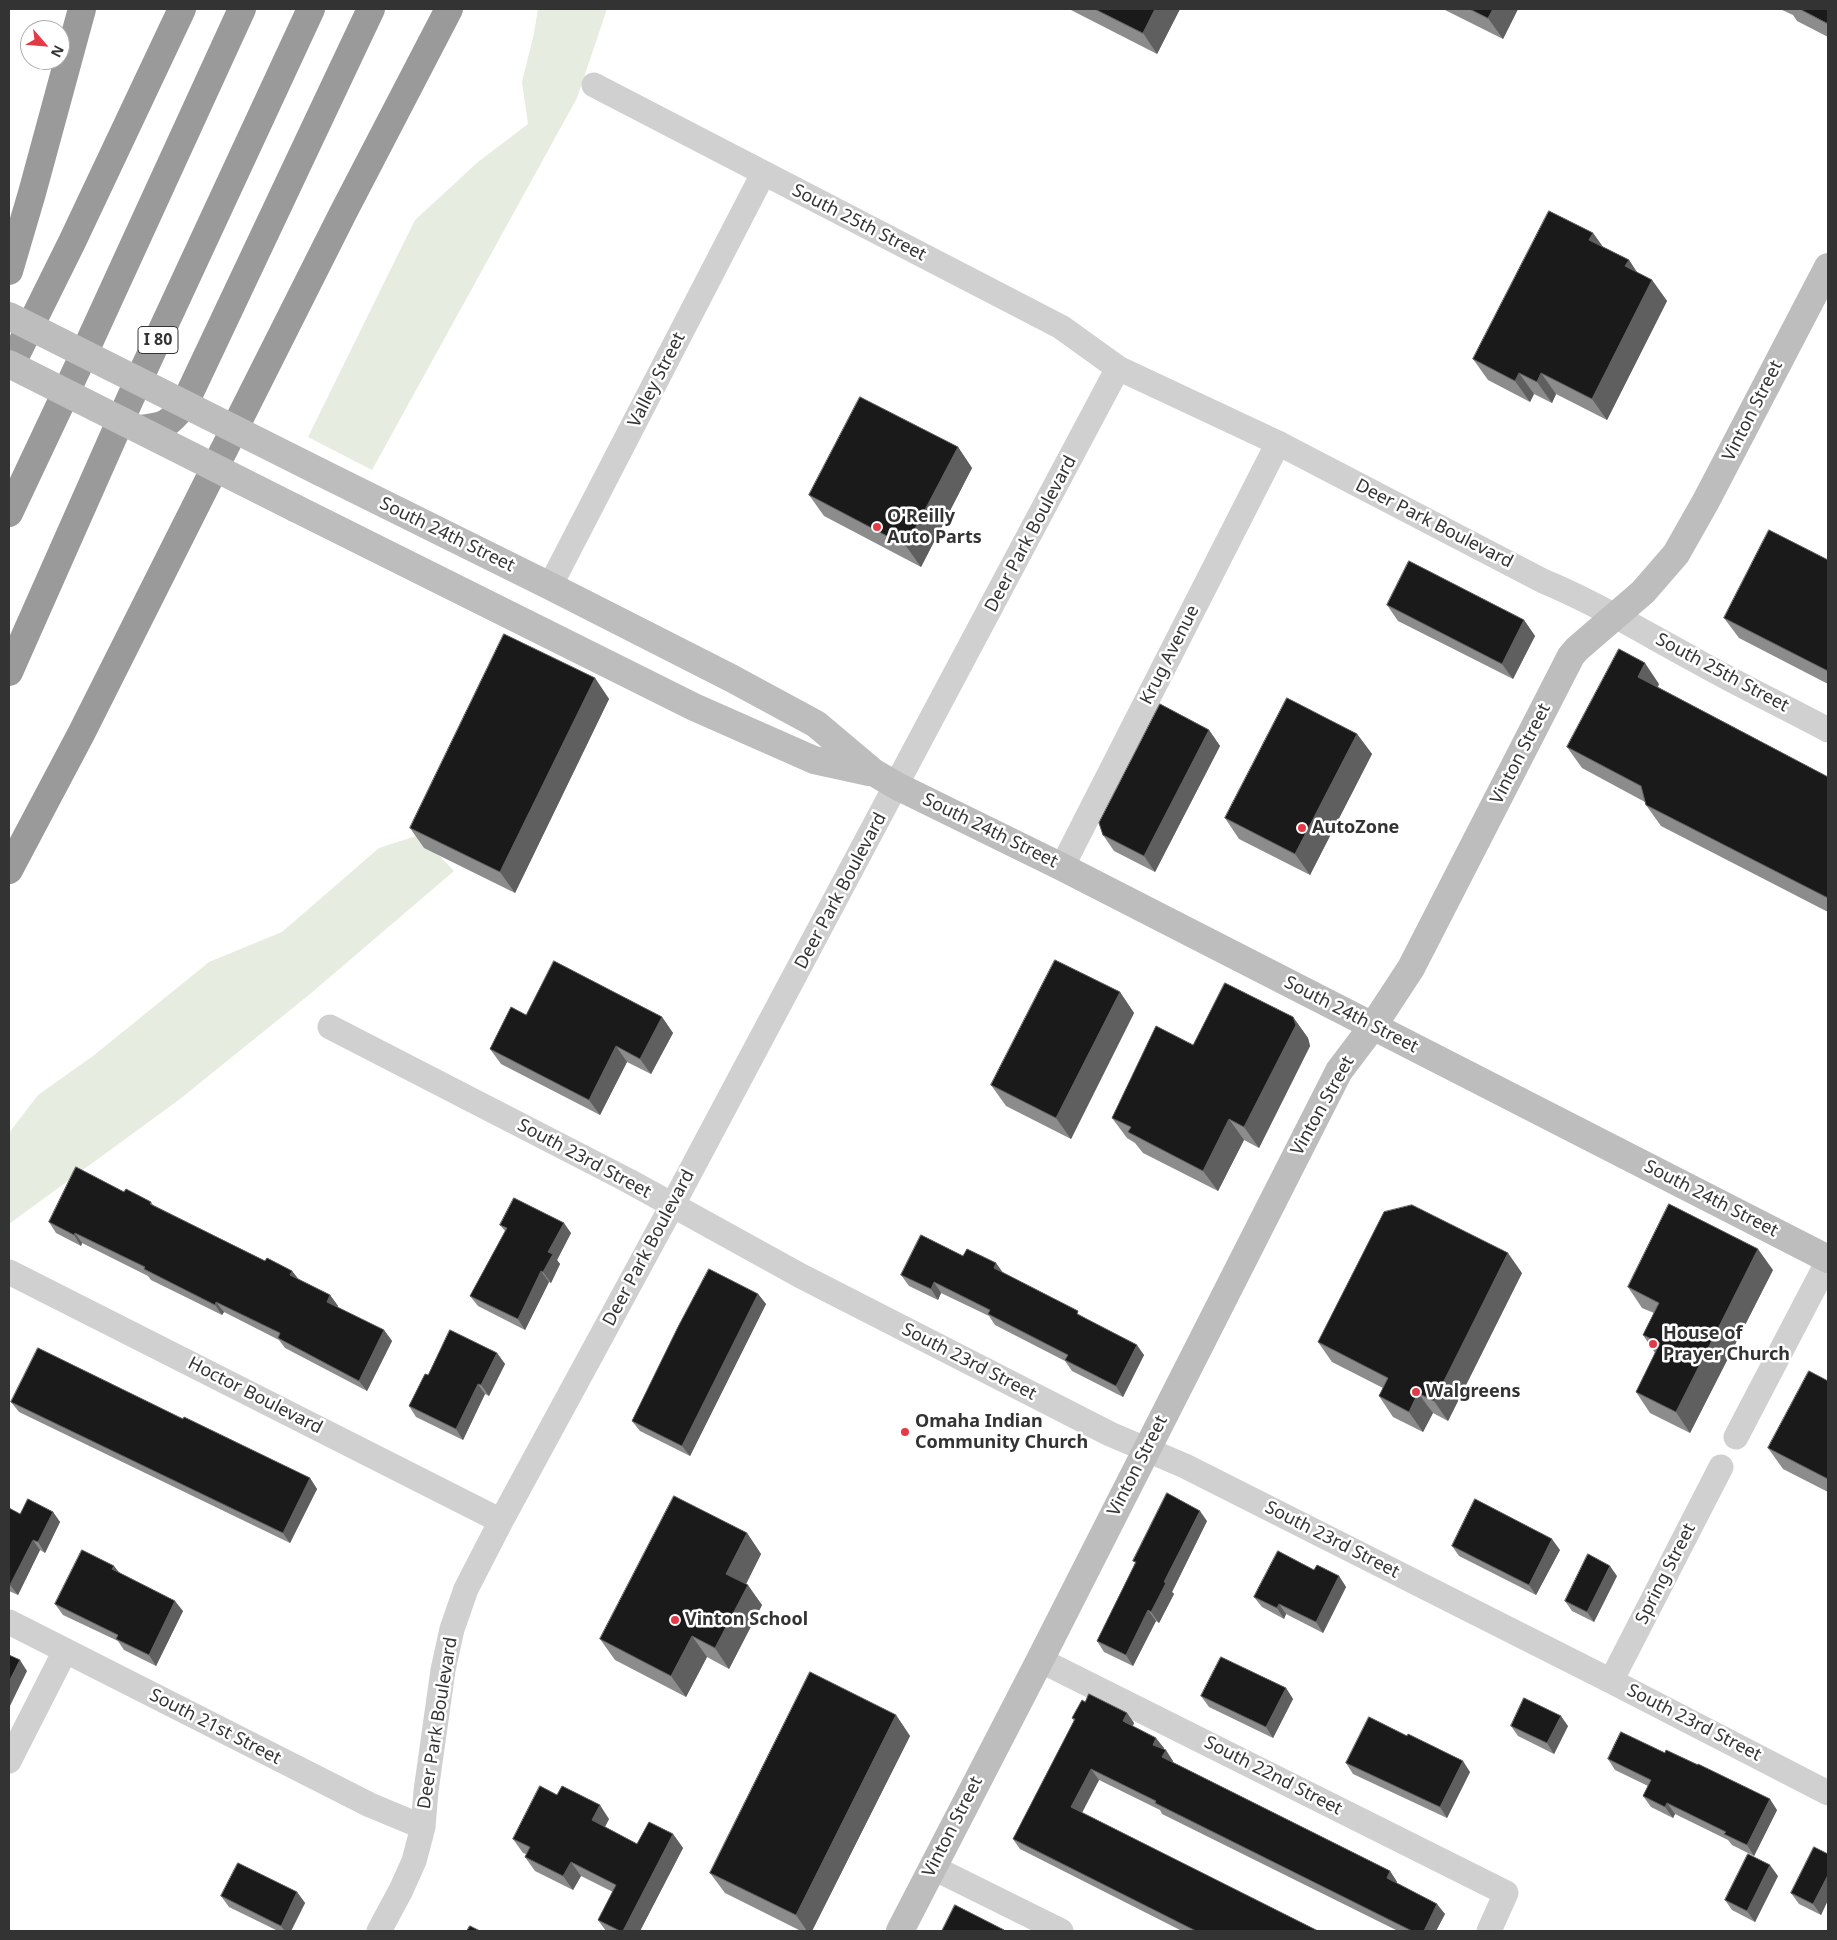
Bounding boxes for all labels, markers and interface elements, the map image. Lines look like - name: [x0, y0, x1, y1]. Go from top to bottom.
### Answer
- north arrow: [20, 20, 70, 70]
- text: N: [47, 42, 69, 61]
- street label: South 25th Street: [788, 180, 930, 266]
- road number: I 80: [138, 326, 178, 354]
- street label: Valley Street: [624, 329, 690, 431]
- street label: Vinton Street: [1718, 357, 1788, 465]
- street label: Deer Park Boulevard: [981, 452, 1081, 616]
- street label: Deer Park Boulevard: [1352, 475, 1516, 573]
- street label: South 24th Street: [376, 493, 518, 577]
- place label: O'Reilly Auto Parts: [887, 506, 982, 548]
- marker: O'Reilly Auto Parts: [871, 521, 883, 533]
- street label: Krug Avenue: [1136, 602, 1204, 708]
- street label: South 25th Street: [1652, 629, 1792, 717]
- street label: Vinton Street: [1486, 700, 1556, 808]
- street label: South 24th Street: [919, 789, 1061, 873]
- street label: Deer Park Boulevard: [791, 809, 891, 973]
- place label: AutoZone: [1312, 817, 1399, 839]
- marker: AutoZone: [1296, 822, 1308, 834]
- street label: South 24th Street: [1280, 972, 1422, 1058]
- street label: Vinton Street: [1287, 1053, 1359, 1159]
- street label: South 23rd Street: [514, 1115, 654, 1203]
- street label: South 24th Street: [1640, 1156, 1782, 1242]
- street label: Deer Park Boulevard: [599, 1166, 699, 1330]
- street label: South 23rd Street: [898, 1319, 1040, 1405]
- place label: House of Prayer Church: [1663, 1323, 1790, 1366]
- marker: House of Prayer Church: [1647, 1338, 1659, 1350]
- street label: Hoctor Boulevard: [184, 1353, 326, 1439]
- place label: Walgreens: [1426, 1381, 1520, 1403]
- marker: Walgreens: [1410, 1386, 1422, 1398]
- place label: Omaha Indian Community Church: [915, 1411, 1088, 1454]
- street label: Vinton Street: [1103, 1412, 1173, 1520]
- marker: Omaha Indian Community Church: [899, 1426, 911, 1438]
- street label: South 23rd Street: [1261, 1497, 1403, 1583]
- street label: Spring Street: [1631, 1520, 1701, 1628]
- place label: Vinton School: [685, 1609, 808, 1631]
- marker: Vinton School: [669, 1614, 681, 1626]
- street label: Deer Park Boulevard: [414, 1635, 462, 1811]
- street label: South 23rd Street: [1623, 1680, 1765, 1766]
- street label: South 21st Street: [146, 1684, 284, 1770]
- street label: South 22nd Street: [1200, 1732, 1346, 1820]
- street label: Vinton Street: [918, 1773, 988, 1881]

